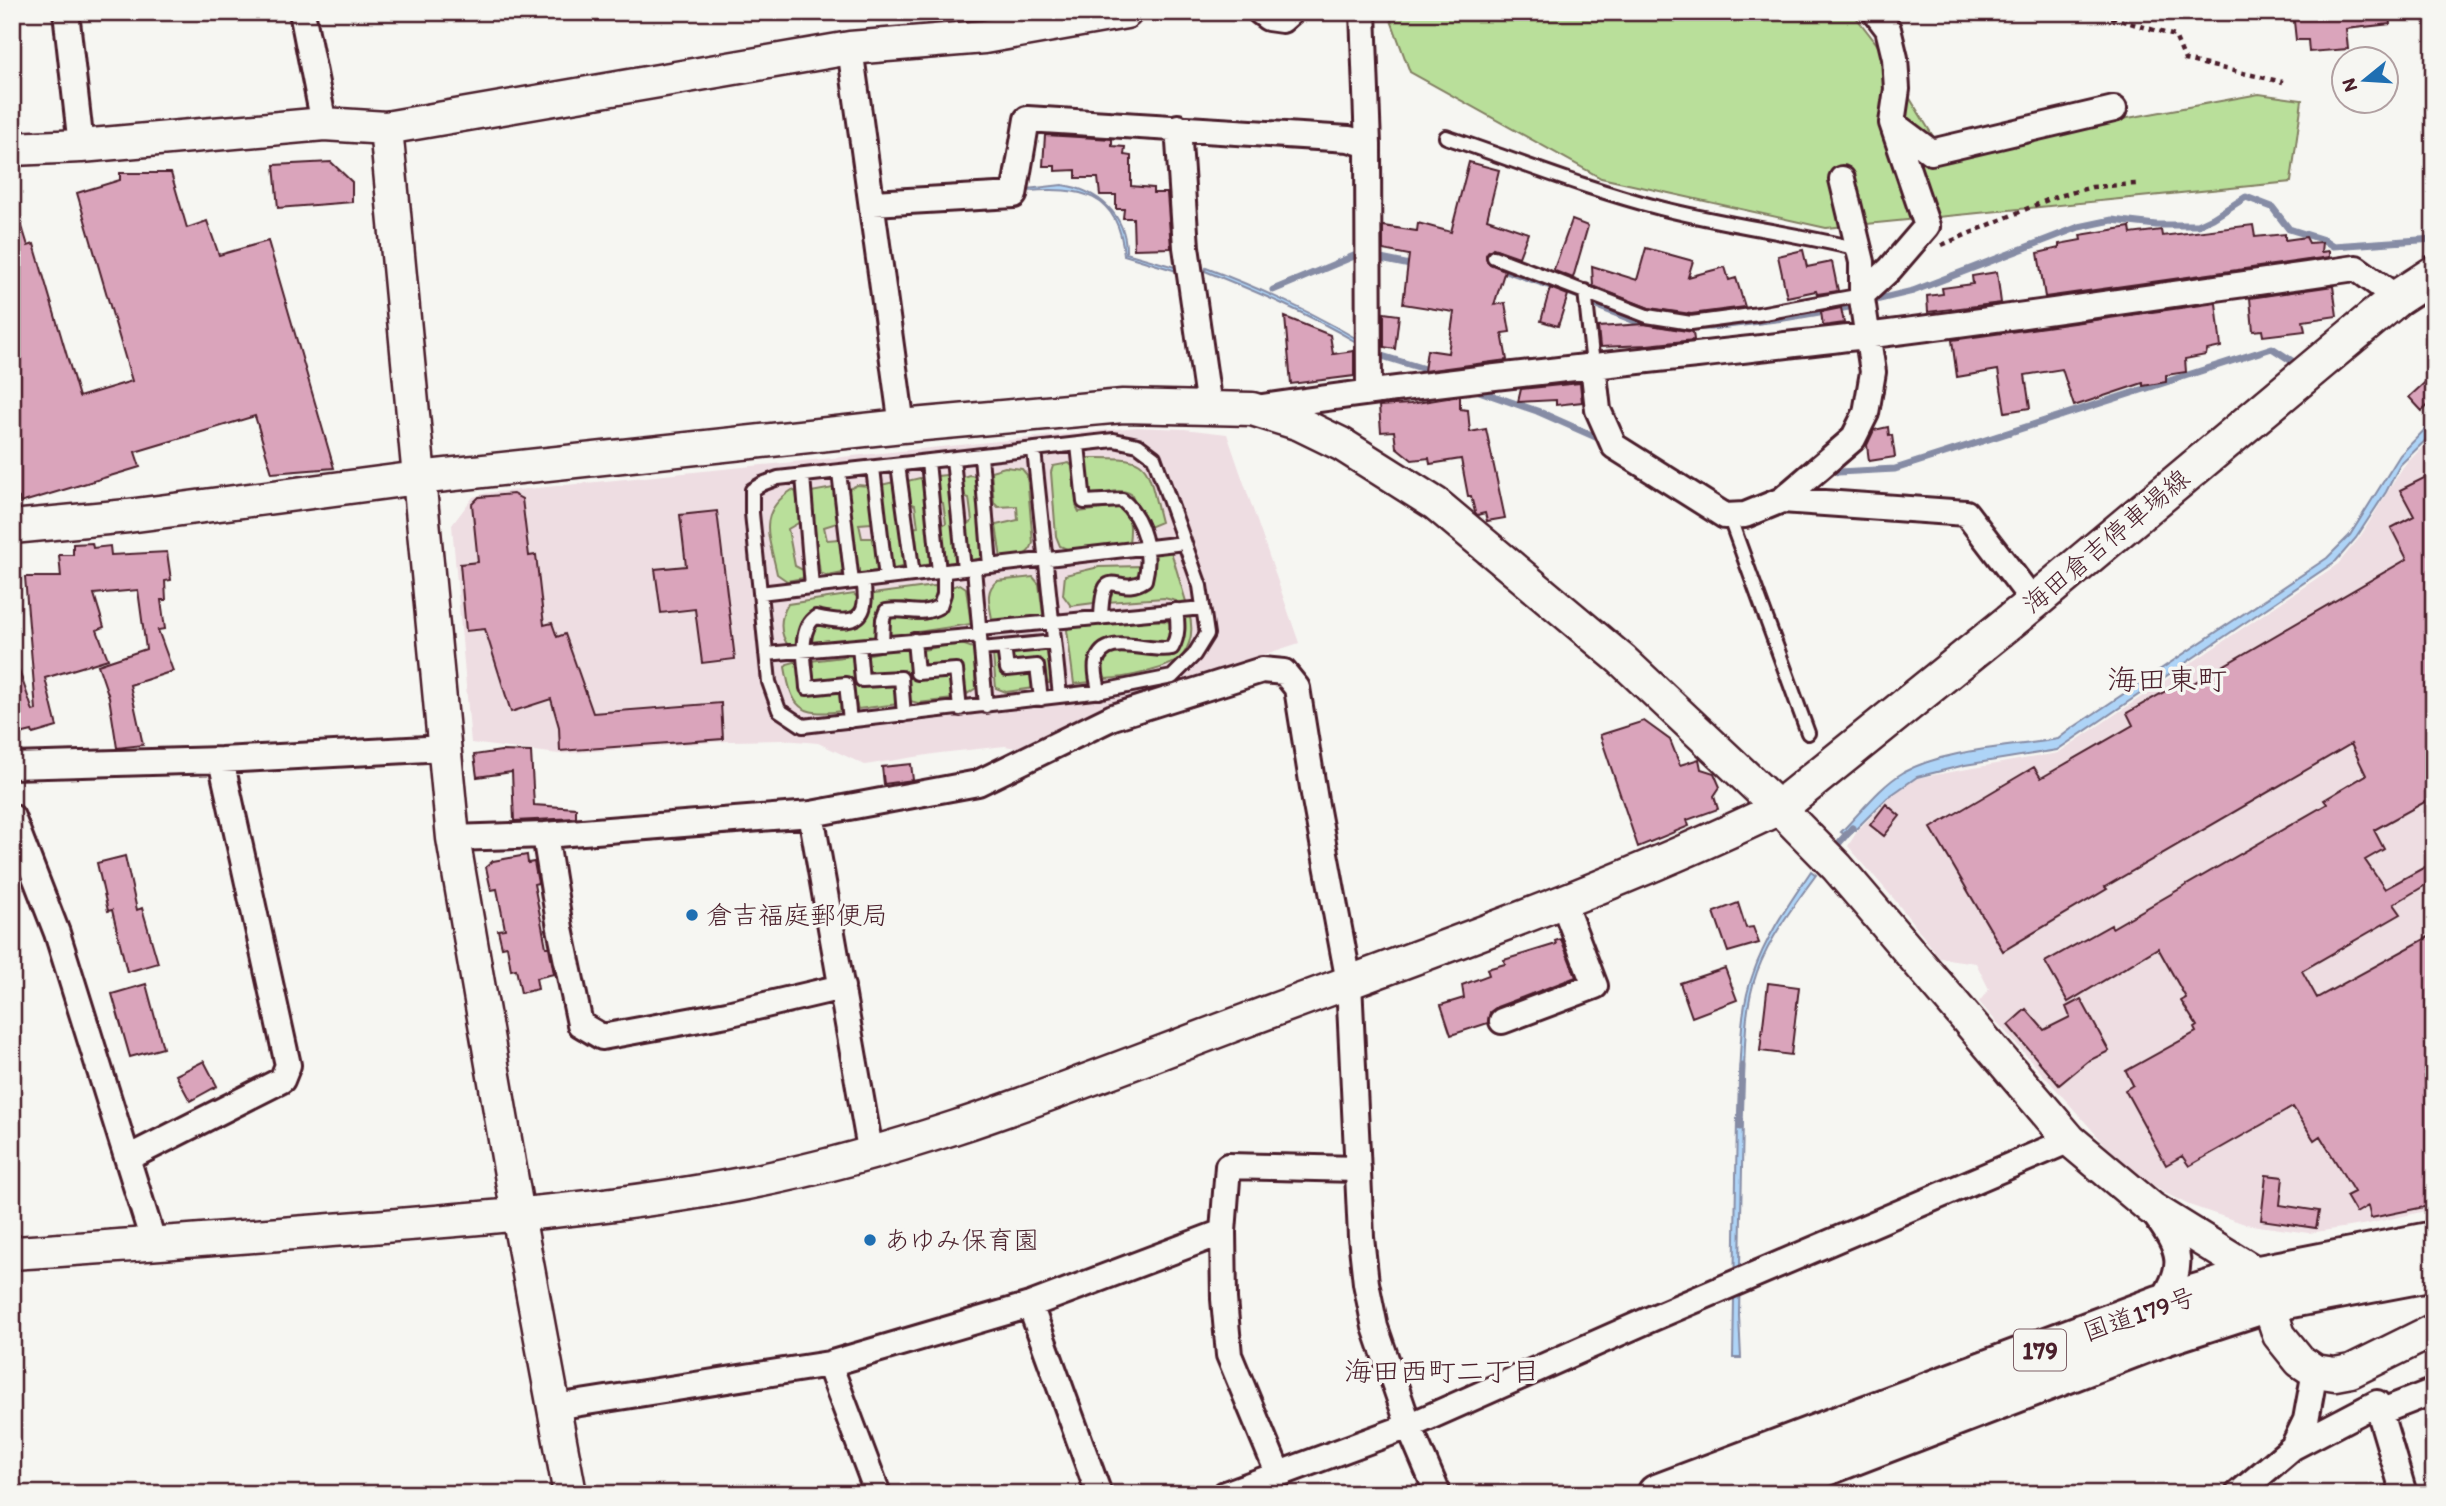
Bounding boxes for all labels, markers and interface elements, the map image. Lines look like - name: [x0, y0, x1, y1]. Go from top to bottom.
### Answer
- north arrow: [2330, 46, 2400, 116]
- text: N: [2336, 75, 2362, 95]
- street label: 海田倉吉停車場線: [2016, 462, 2196, 620]
- district label: 海田東町: [2107, 661, 2227, 698]
- place label: 倉吉福庭郵便局: [706, 899, 888, 931]
- marker: 倉吉福庭郵便局: [684, 907, 700, 923]
- place label: あゆみ保育園: [884, 1224, 1039, 1256]
- marker: あゆみ保育園: [862, 1232, 878, 1248]
- street label: 国道179号: [2079, 1280, 2199, 1348]
- road number: 179: [2014, 1330, 2066, 1370]
- district label: 海田西町二丁目: [1344, 1354, 1540, 1388]

